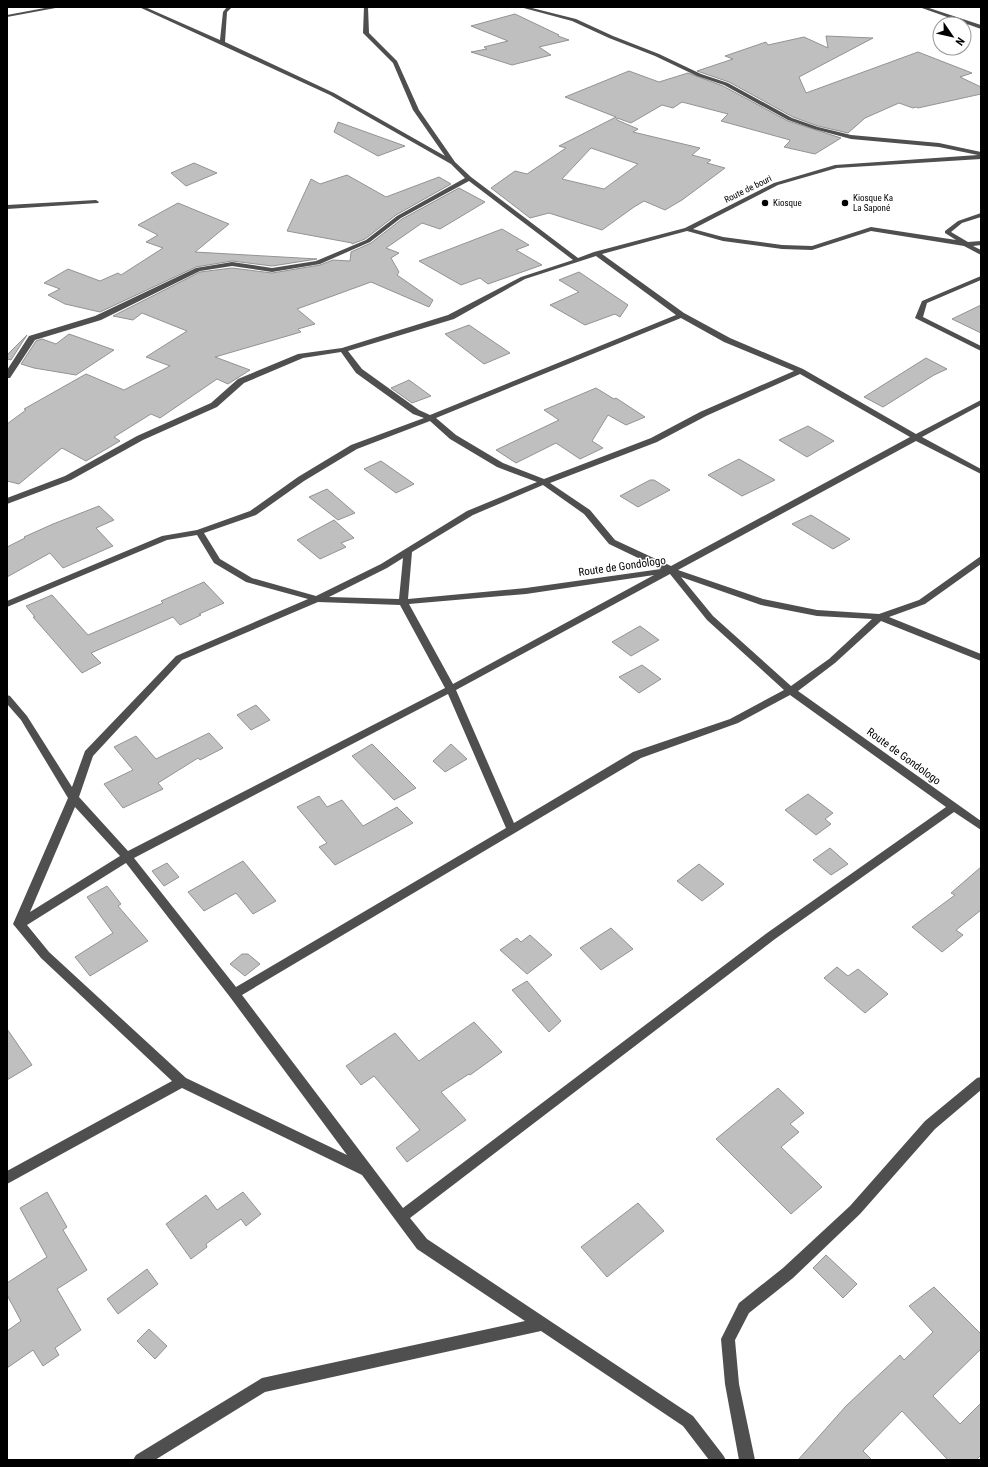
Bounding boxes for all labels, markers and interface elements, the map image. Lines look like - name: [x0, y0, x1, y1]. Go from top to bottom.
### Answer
- north arrow: [932, 16, 972, 56]
- text: N: [952, 35, 967, 48]
- street label: Route de bouri: [723, 173, 773, 205]
- place label: Kiosque Ka La Saponé: [853, 193, 893, 213]
- marker: Kiosque: [760, 198, 770, 208]
- place label: Kiosque: [773, 198, 802, 208]
- marker: Kiosque Ka La Saponé: [840, 198, 850, 208]
- street label: Route de Gondologo: [578, 554, 667, 579]
- street label: Route de Gondologo: [864, 725, 944, 788]

